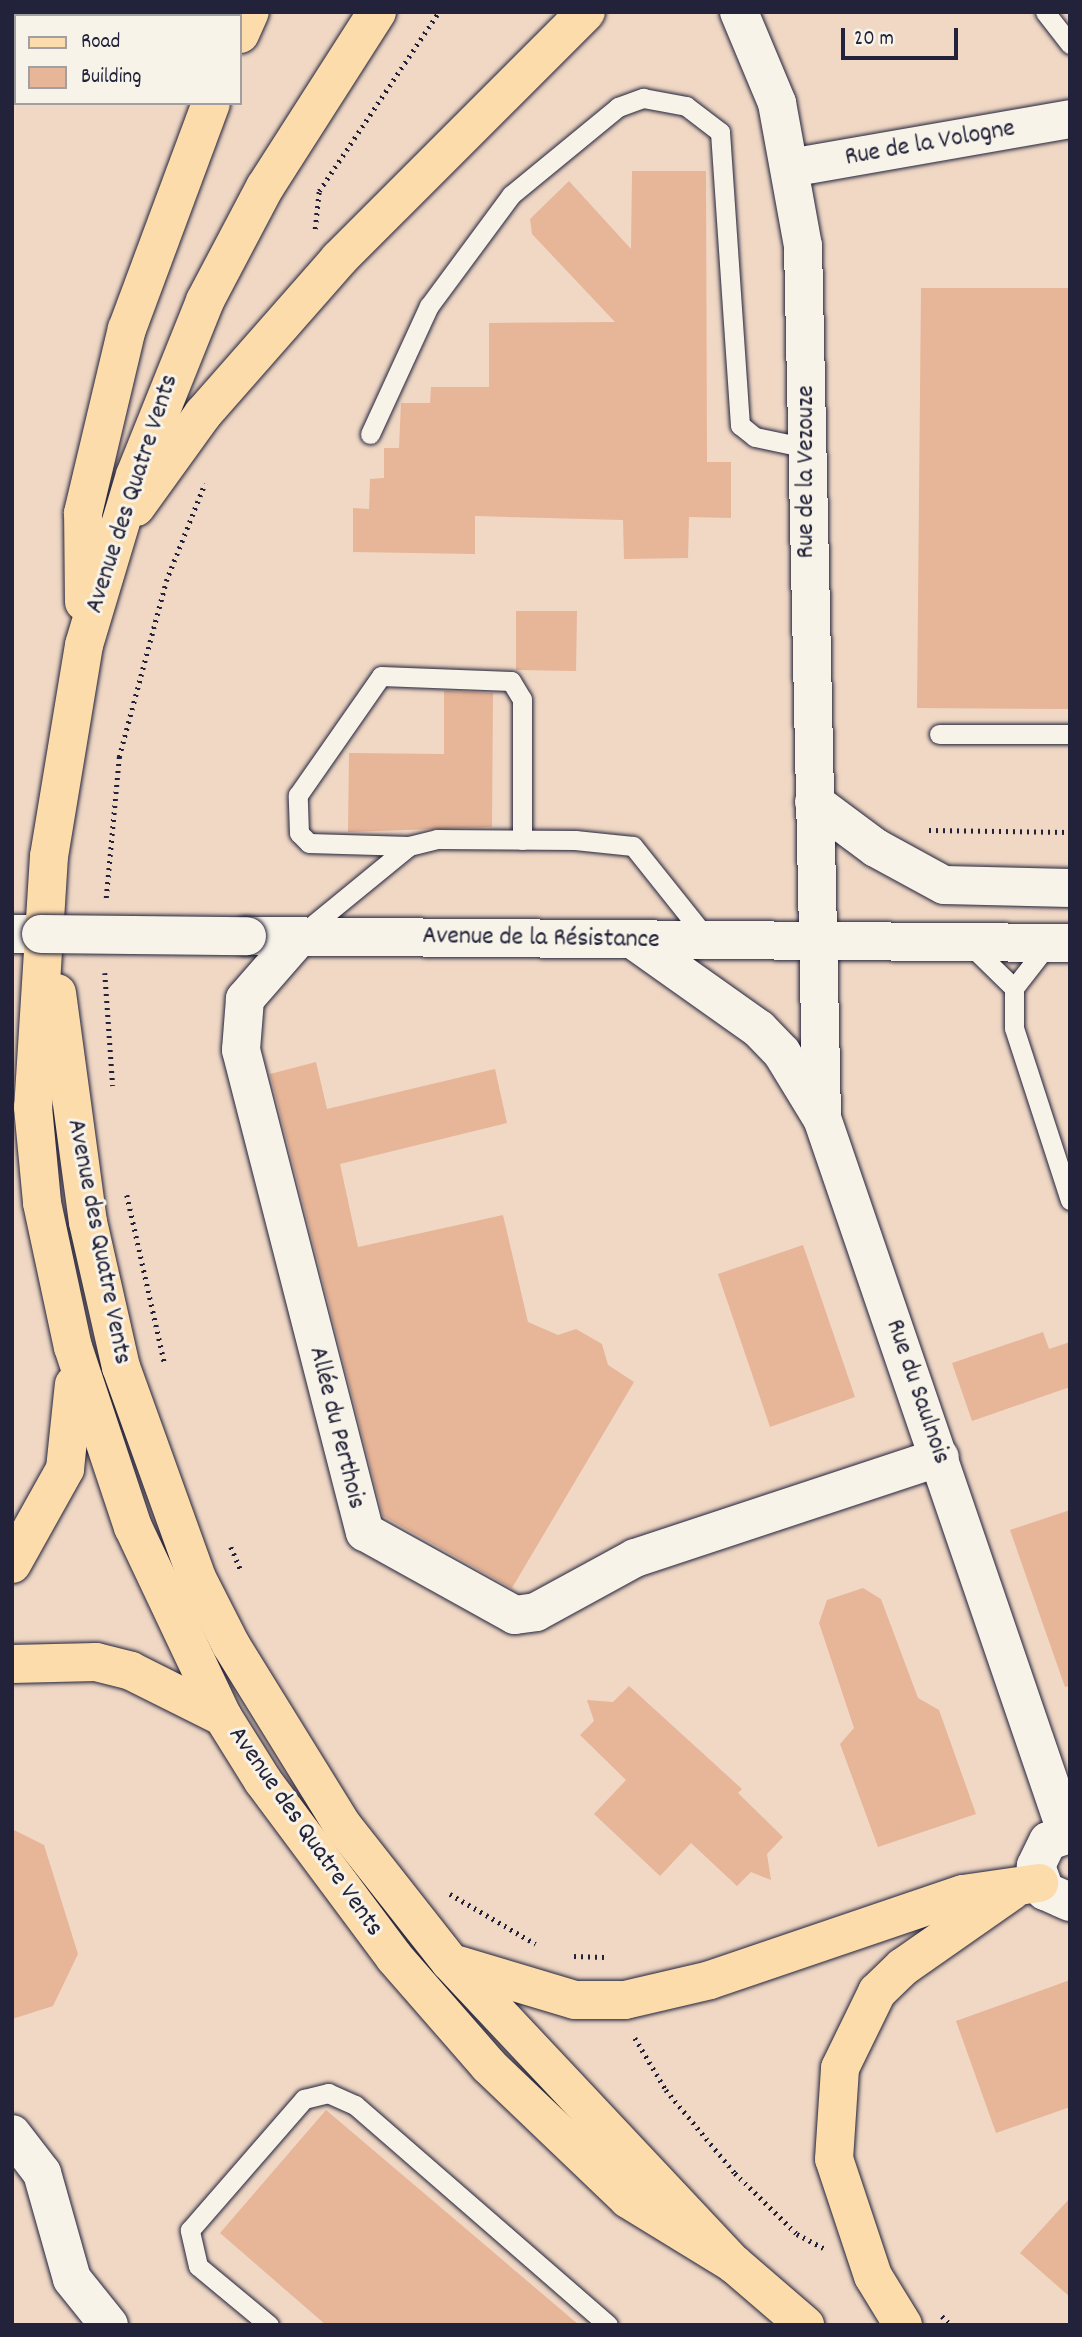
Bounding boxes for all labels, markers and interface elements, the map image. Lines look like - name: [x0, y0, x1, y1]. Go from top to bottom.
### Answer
- legend: [14, 14, 242, 105]
- scale bar: [844, 14, 961, 58]
- text: 20 m: [854, 25, 894, 55]
- text: Road: [81, 28, 120, 58]
- text: Building: [81, 63, 141, 93]
- street label: Rue de la Vologne: [843, 114, 1017, 174]
- street label: Avenue des Quatre Vents: [80, 371, 186, 617]
- street label: Rue de la Vezouze: [791, 385, 823, 559]
- street label: Avenue de la Résistance: [422, 921, 660, 957]
- street label: Avenue des Quatre Vents: [59, 1117, 137, 1367]
- street label: Rue du Saulnois: [878, 1316, 956, 1468]
- street label: Allée du Perthois: [301, 1344, 371, 1512]
- street label: Avenue des Quatre Vents: [221, 1721, 389, 1943]

